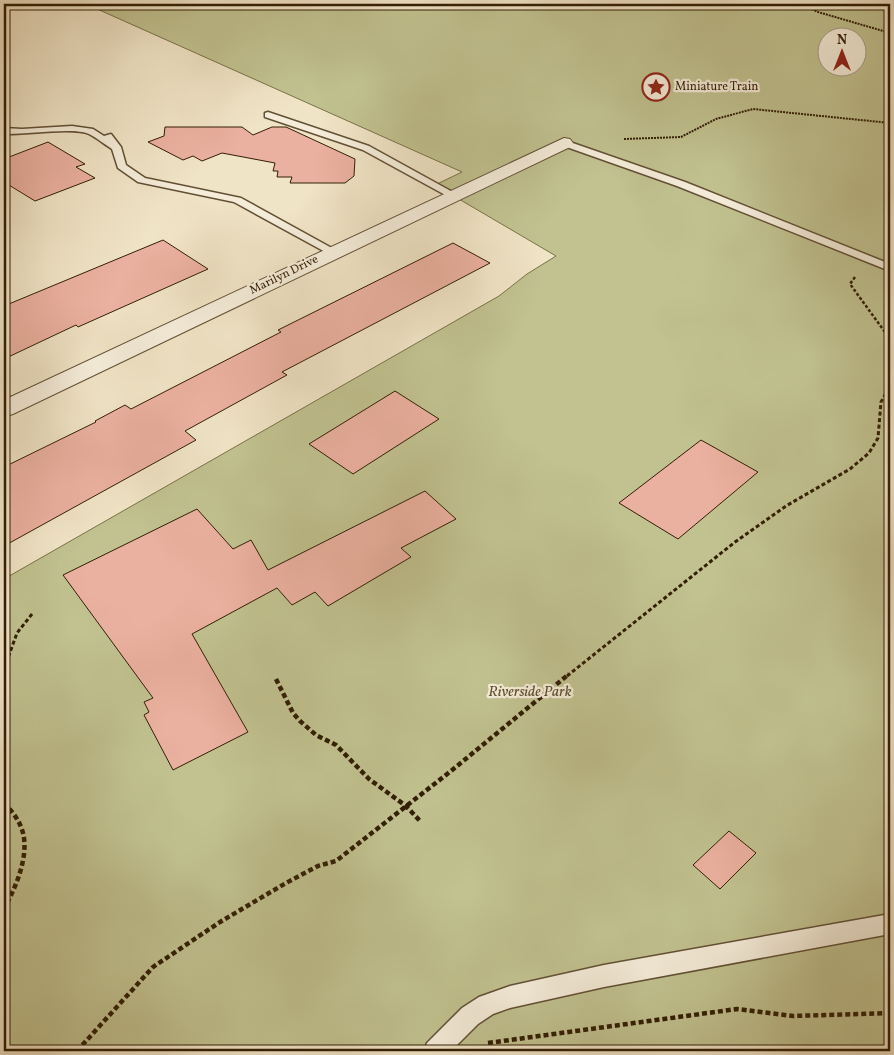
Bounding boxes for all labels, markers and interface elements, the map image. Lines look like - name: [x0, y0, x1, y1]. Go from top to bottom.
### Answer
- north arrow: [816, 28, 866, 78]
- text: N: [837, 31, 847, 50]
- place icon: Miniature Train: [641, 72, 671, 102]
- place label: Miniature Train: [675, 79, 758, 95]
- street label: Marilyn Drive: [247, 251, 321, 299]
- park label: Riverside Park: [488, 682, 572, 703]

